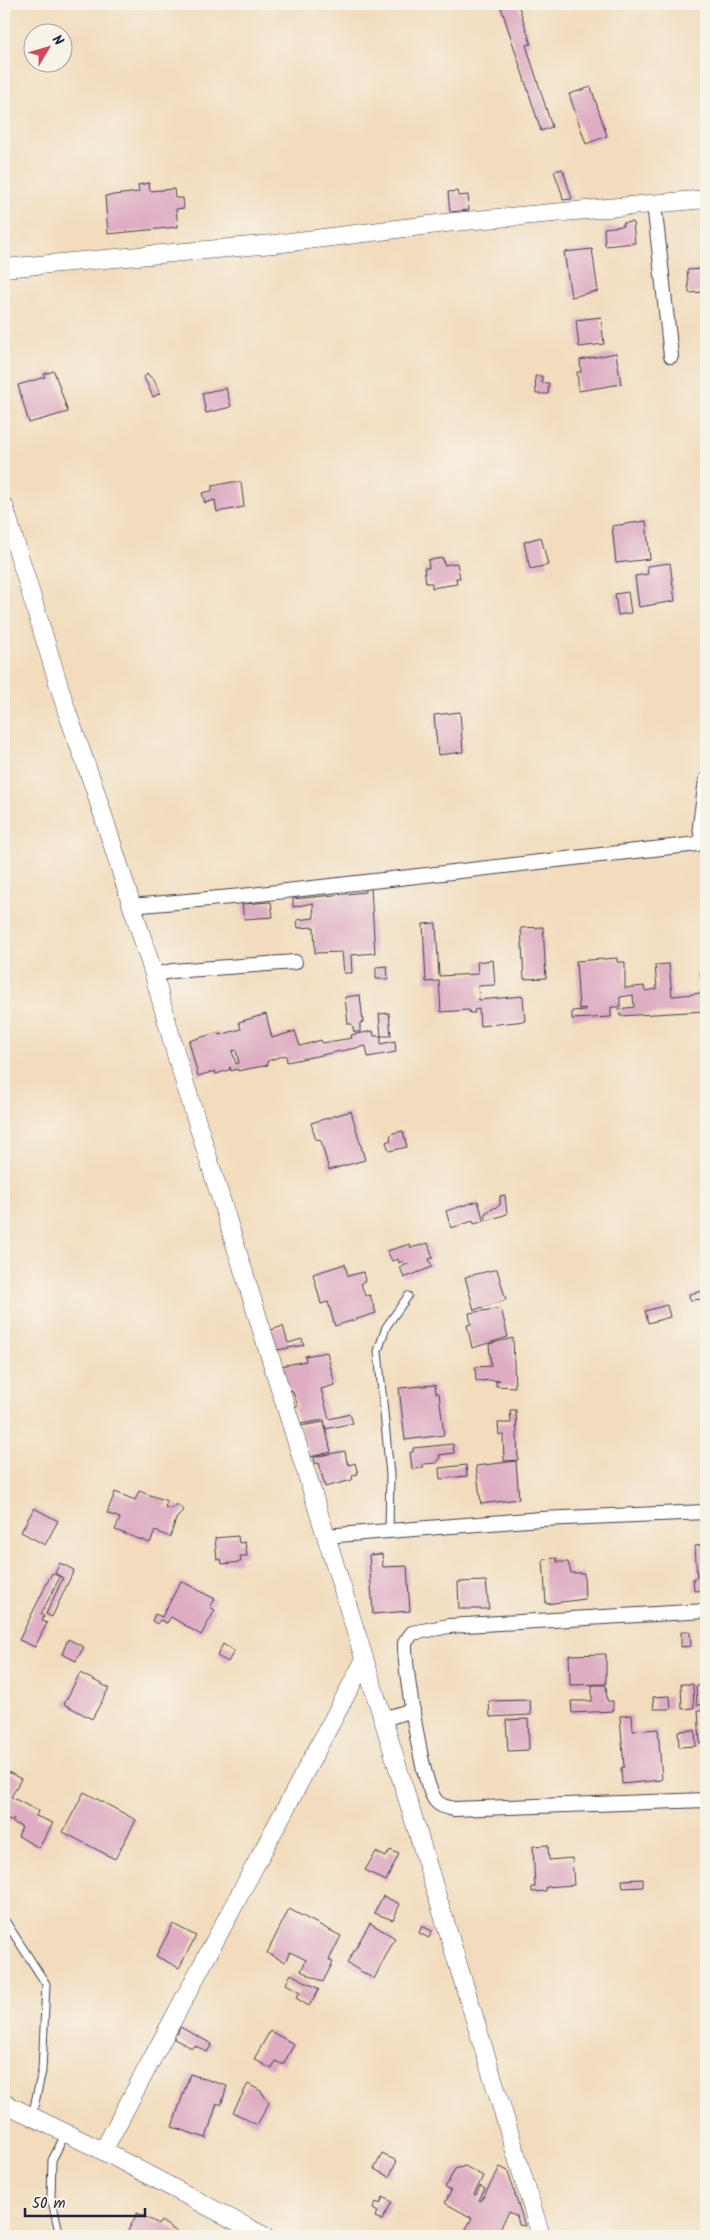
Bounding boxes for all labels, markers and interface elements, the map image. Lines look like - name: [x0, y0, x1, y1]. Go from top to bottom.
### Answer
- north arrow: [22, 22, 72, 72]
- text: N: [46, 30, 69, 51]
- scale bar: [25, 2185, 145, 2217]
- text: 50 m: [32, 2192, 66, 2216]

